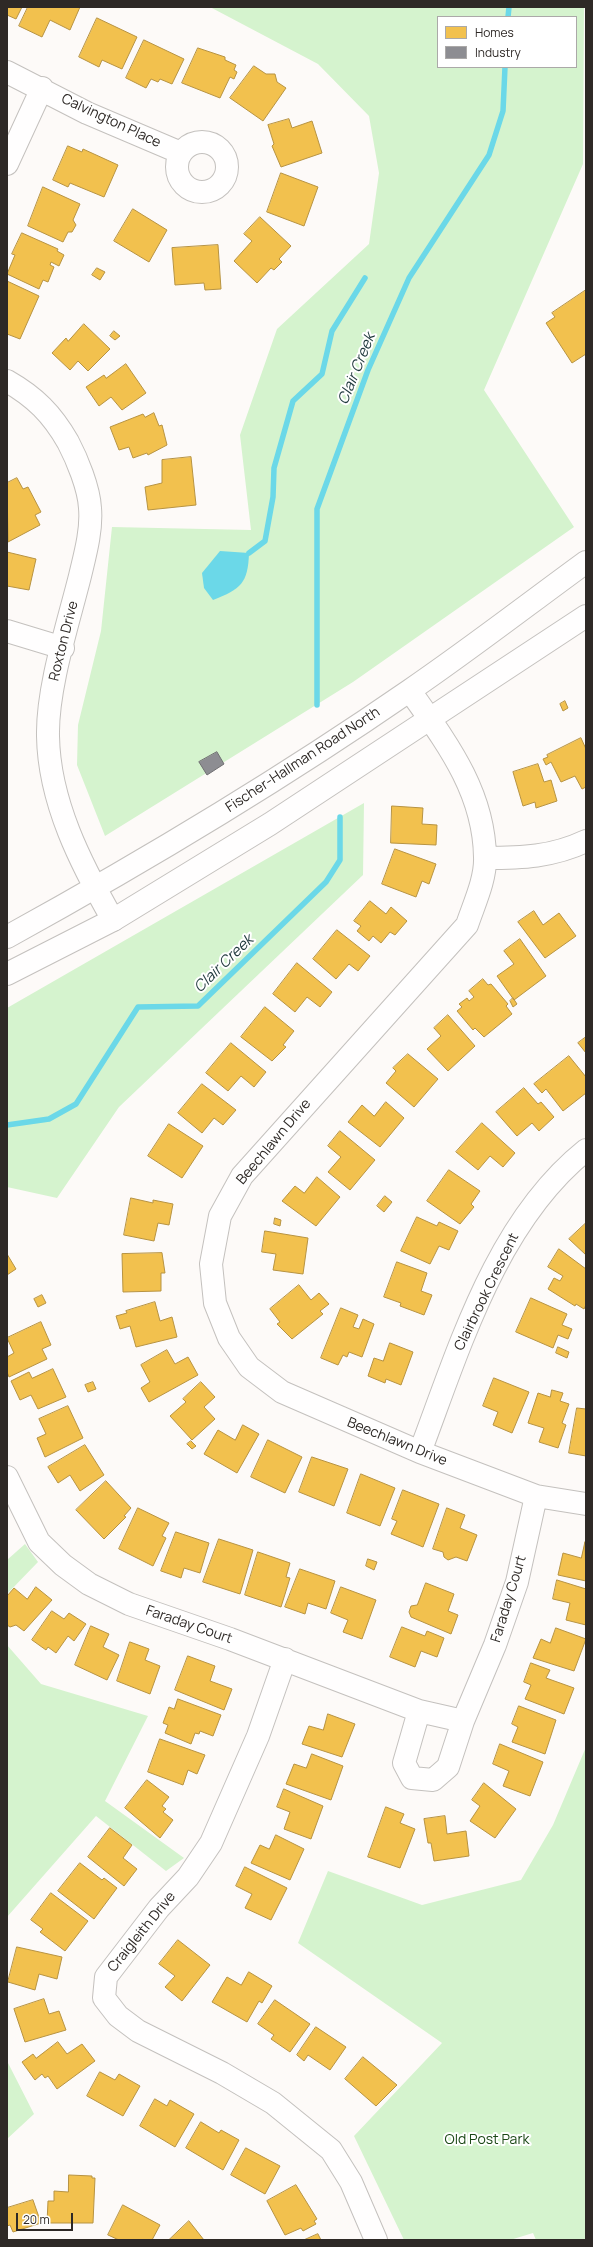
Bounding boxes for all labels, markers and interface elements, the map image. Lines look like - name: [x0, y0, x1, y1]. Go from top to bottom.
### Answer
- legend: [437, 16, 577, 68]
- text: Homes: [475, 24, 514, 41]
- text: Industry: [475, 44, 521, 61]
- street label: Calvington Place: [59, 91, 163, 151]
- water label: Clair Creek: [335, 331, 379, 407]
- street label: Roxton Drive: [46, 599, 82, 683]
- street label: Fischer-Hallman Road North: [223, 704, 383, 816]
- water label: Clair Creek: [191, 931, 257, 997]
- street label: Beechlawn Drive: [233, 1096, 315, 1188]
- street label: Clairbrook Crescent: [451, 1230, 523, 1354]
- street label: Beechlawn Drive: [345, 1414, 449, 1470]
- street label: Faraday Court: [488, 1553, 530, 1645]
- street label: Faraday Court: [144, 1602, 234, 1648]
- street label: Craigleith Drive: [105, 1889, 179, 1975]
- park label: Old Post Park: [445, 2132, 529, 2148]
- scale bar: [18, 2205, 75, 2231]
- text: 20 m: [23, 2211, 50, 2228]

